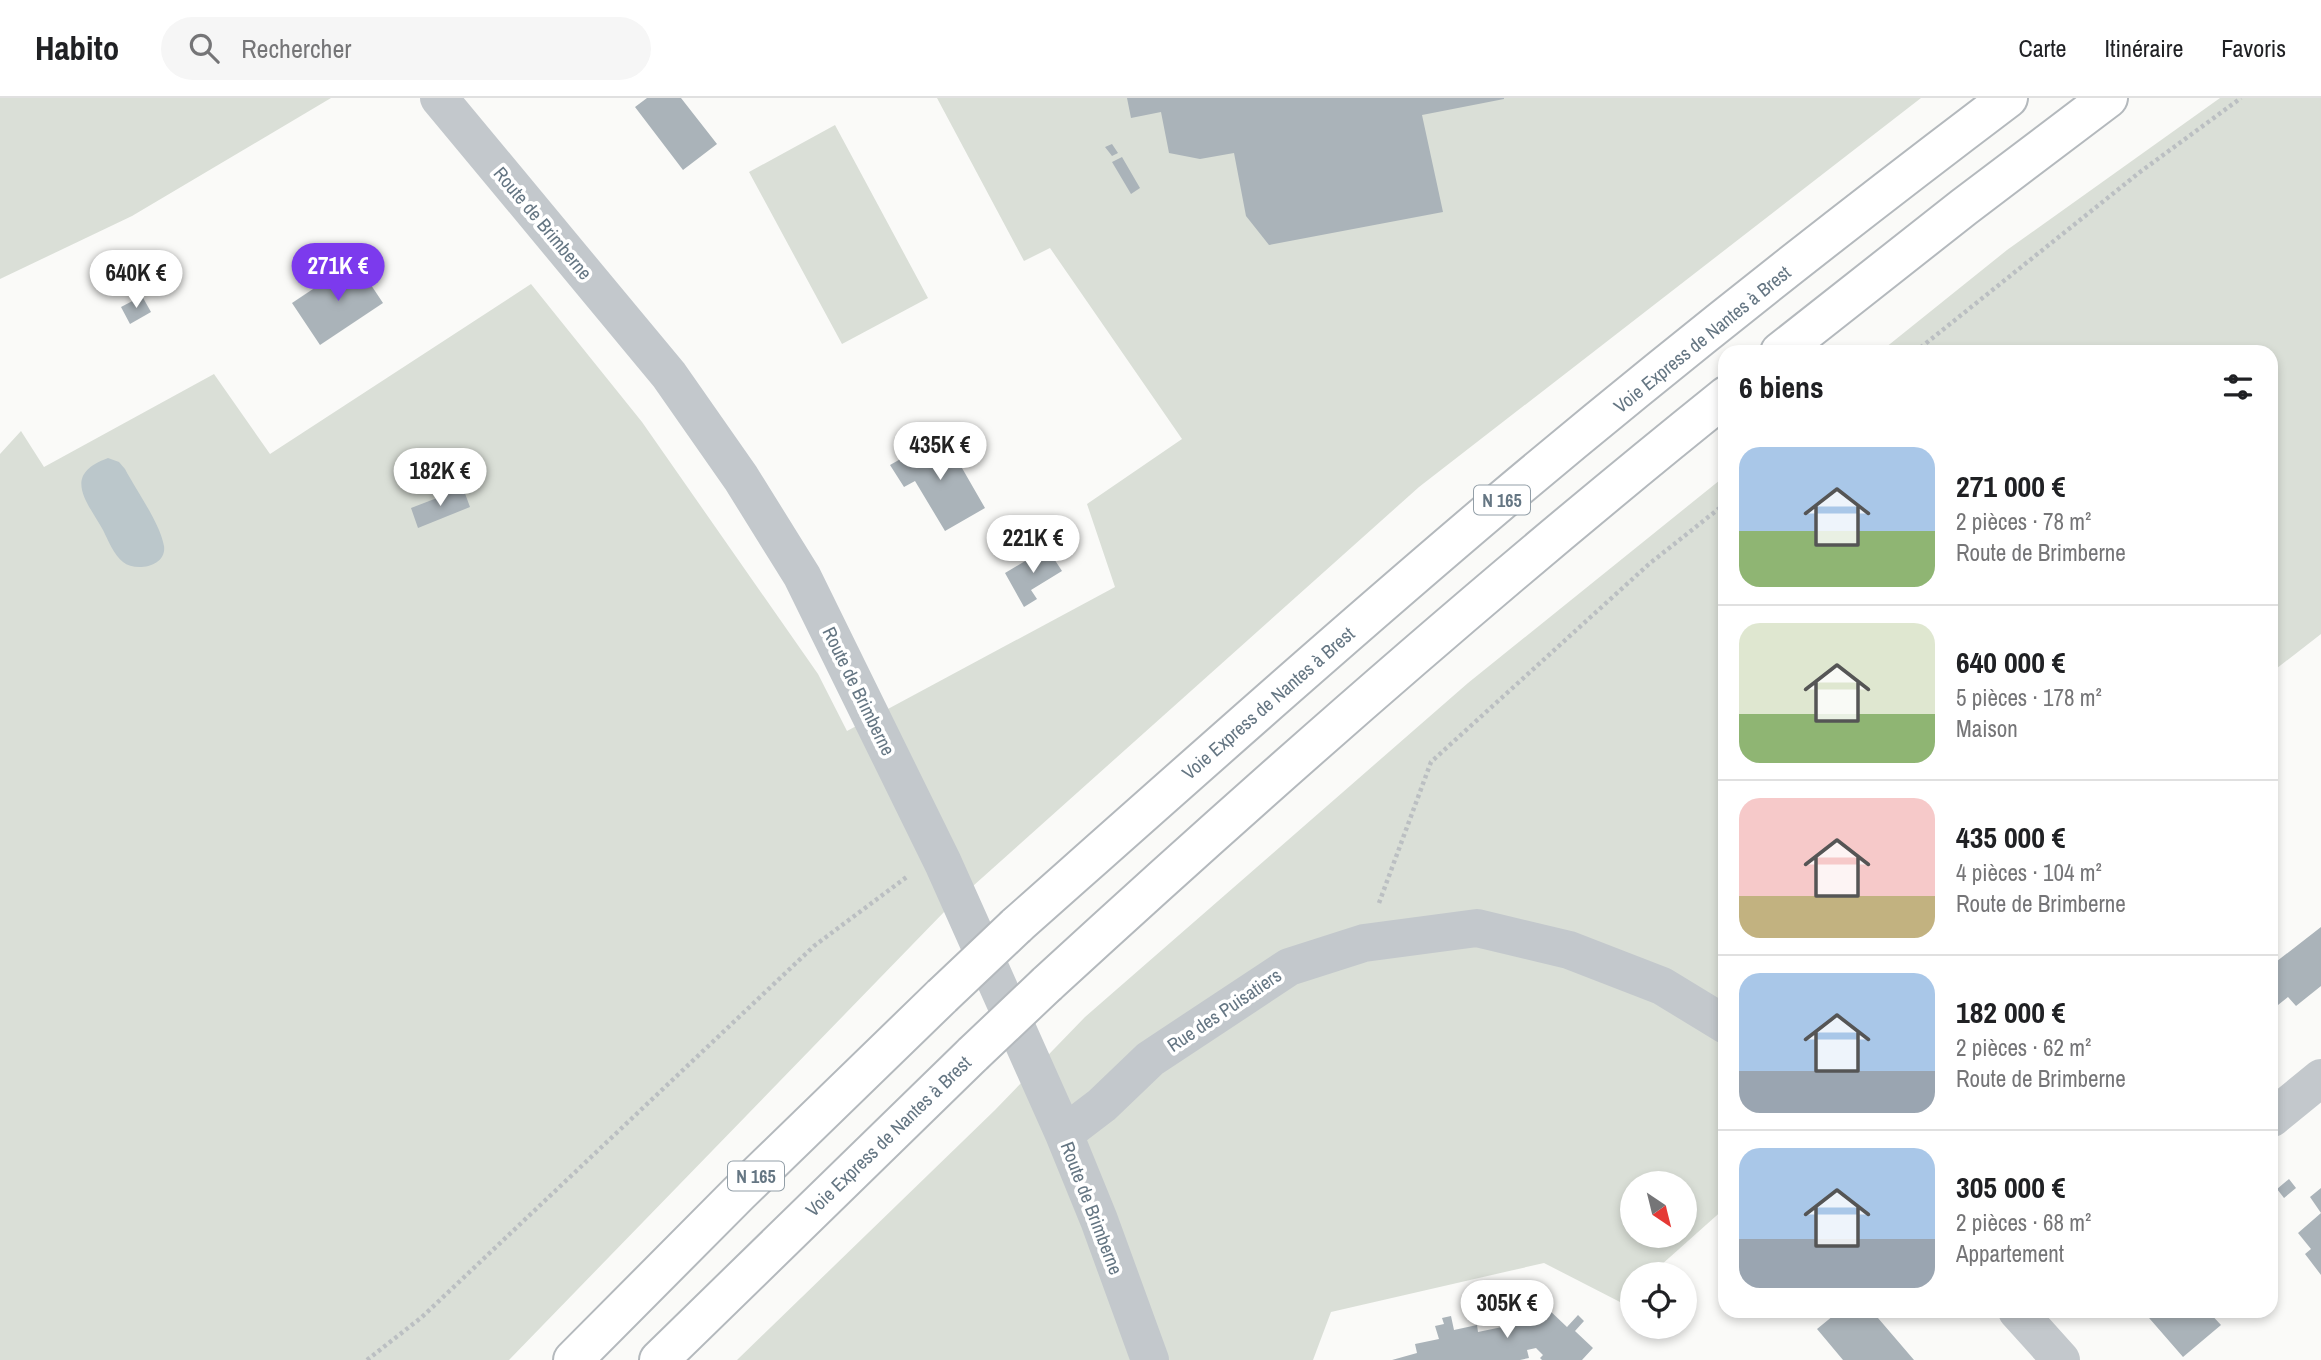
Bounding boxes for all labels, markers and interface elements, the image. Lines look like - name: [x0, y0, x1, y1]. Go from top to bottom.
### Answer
- search box: [161, 17, 651, 80]
- text: Habito: [35, 26, 119, 70]
- icon: search: [185, 29, 223, 67]
- text: Rechercher: [241, 31, 351, 66]
- text: Carte: [2018, 32, 2067, 64]
- text: Itinéraire: [2105, 32, 2183, 64]
- text: Favoris: [2221, 32, 2286, 64]
- street label: Route de Brimberne: [488, 161, 598, 285]
- pin: 271K €: [281, 244, 395, 303]
- pin: 640K €: [79, 250, 193, 310]
- text: 271K €: [308, 250, 368, 281]
- text: 640K €: [106, 257, 166, 288]
- street label: Voie Express de Nantes à Brest: [1608, 259, 1797, 419]
- text: 6 biens: [1739, 367, 1824, 407]
- icon: filters: [2219, 368, 2257, 406]
- pin: 435K €: [883, 422, 997, 482]
- text: 435K €: [910, 429, 970, 460]
- pin: 182K €: [383, 448, 497, 508]
- text: 182K €: [410, 455, 470, 486]
- text: 271 000 €: [1956, 466, 2065, 506]
- icon: home: [1795, 475, 1879, 559]
- road number: N 165: [1474, 486, 1530, 514]
- text: 2 pièces · 78 m²: [1956, 506, 2091, 537]
- pin: 221K €: [976, 516, 1090, 575]
- text: 221K €: [1003, 522, 1063, 553]
- text: Route de Brimberne: [1956, 537, 2126, 568]
- street label: Voie Express de Nantes à Brest: [1176, 620, 1360, 785]
- street label: Route de Brimberne: [817, 622, 901, 760]
- text: 640 000 €: [1956, 642, 2065, 682]
- icon: home: [1795, 651, 1879, 735]
- text: 5 pièces · 178 m²: [1956, 682, 2102, 713]
- text: Maison: [1956, 713, 2018, 744]
- text: 435 000 €: [1956, 817, 2065, 857]
- icon: home: [1795, 826, 1879, 910]
- text: 4 pièces · 104 m²: [1956, 857, 2102, 888]
- text: Route de Brimberne: [1956, 888, 2126, 919]
- street label: Rue des Puisatiers: [1162, 962, 1286, 1058]
- text: 182 000 €: [1956, 992, 2065, 1032]
- icon: home: [1795, 1001, 1879, 1085]
- text: 2 pièces · 62 m²: [1956, 1032, 2091, 1063]
- street label: Voie Express de Nantes à Brest: [800, 1049, 977, 1222]
- text: Route de Brimberne: [1956, 1063, 2126, 1094]
- street label: Route de Brimberne: [1055, 1138, 1129, 1278]
- road number: N 165: [728, 1162, 784, 1190]
- text: 305 000 €: [1956, 1167, 2065, 1207]
- north arrow: [1620, 1171, 1698, 1248]
- map controls: [1620, 1171, 1697, 1339]
- icon: home: [1795, 1176, 1879, 1260]
- text: 2 pièces · 68 m²: [1956, 1207, 2091, 1238]
- text: Appartement: [1956, 1238, 2064, 1269]
- button: locate: [1620, 1262, 1697, 1339]
- pin: 305K €: [1450, 1280, 1564, 1340]
- text: 305K €: [1477, 1287, 1537, 1318]

